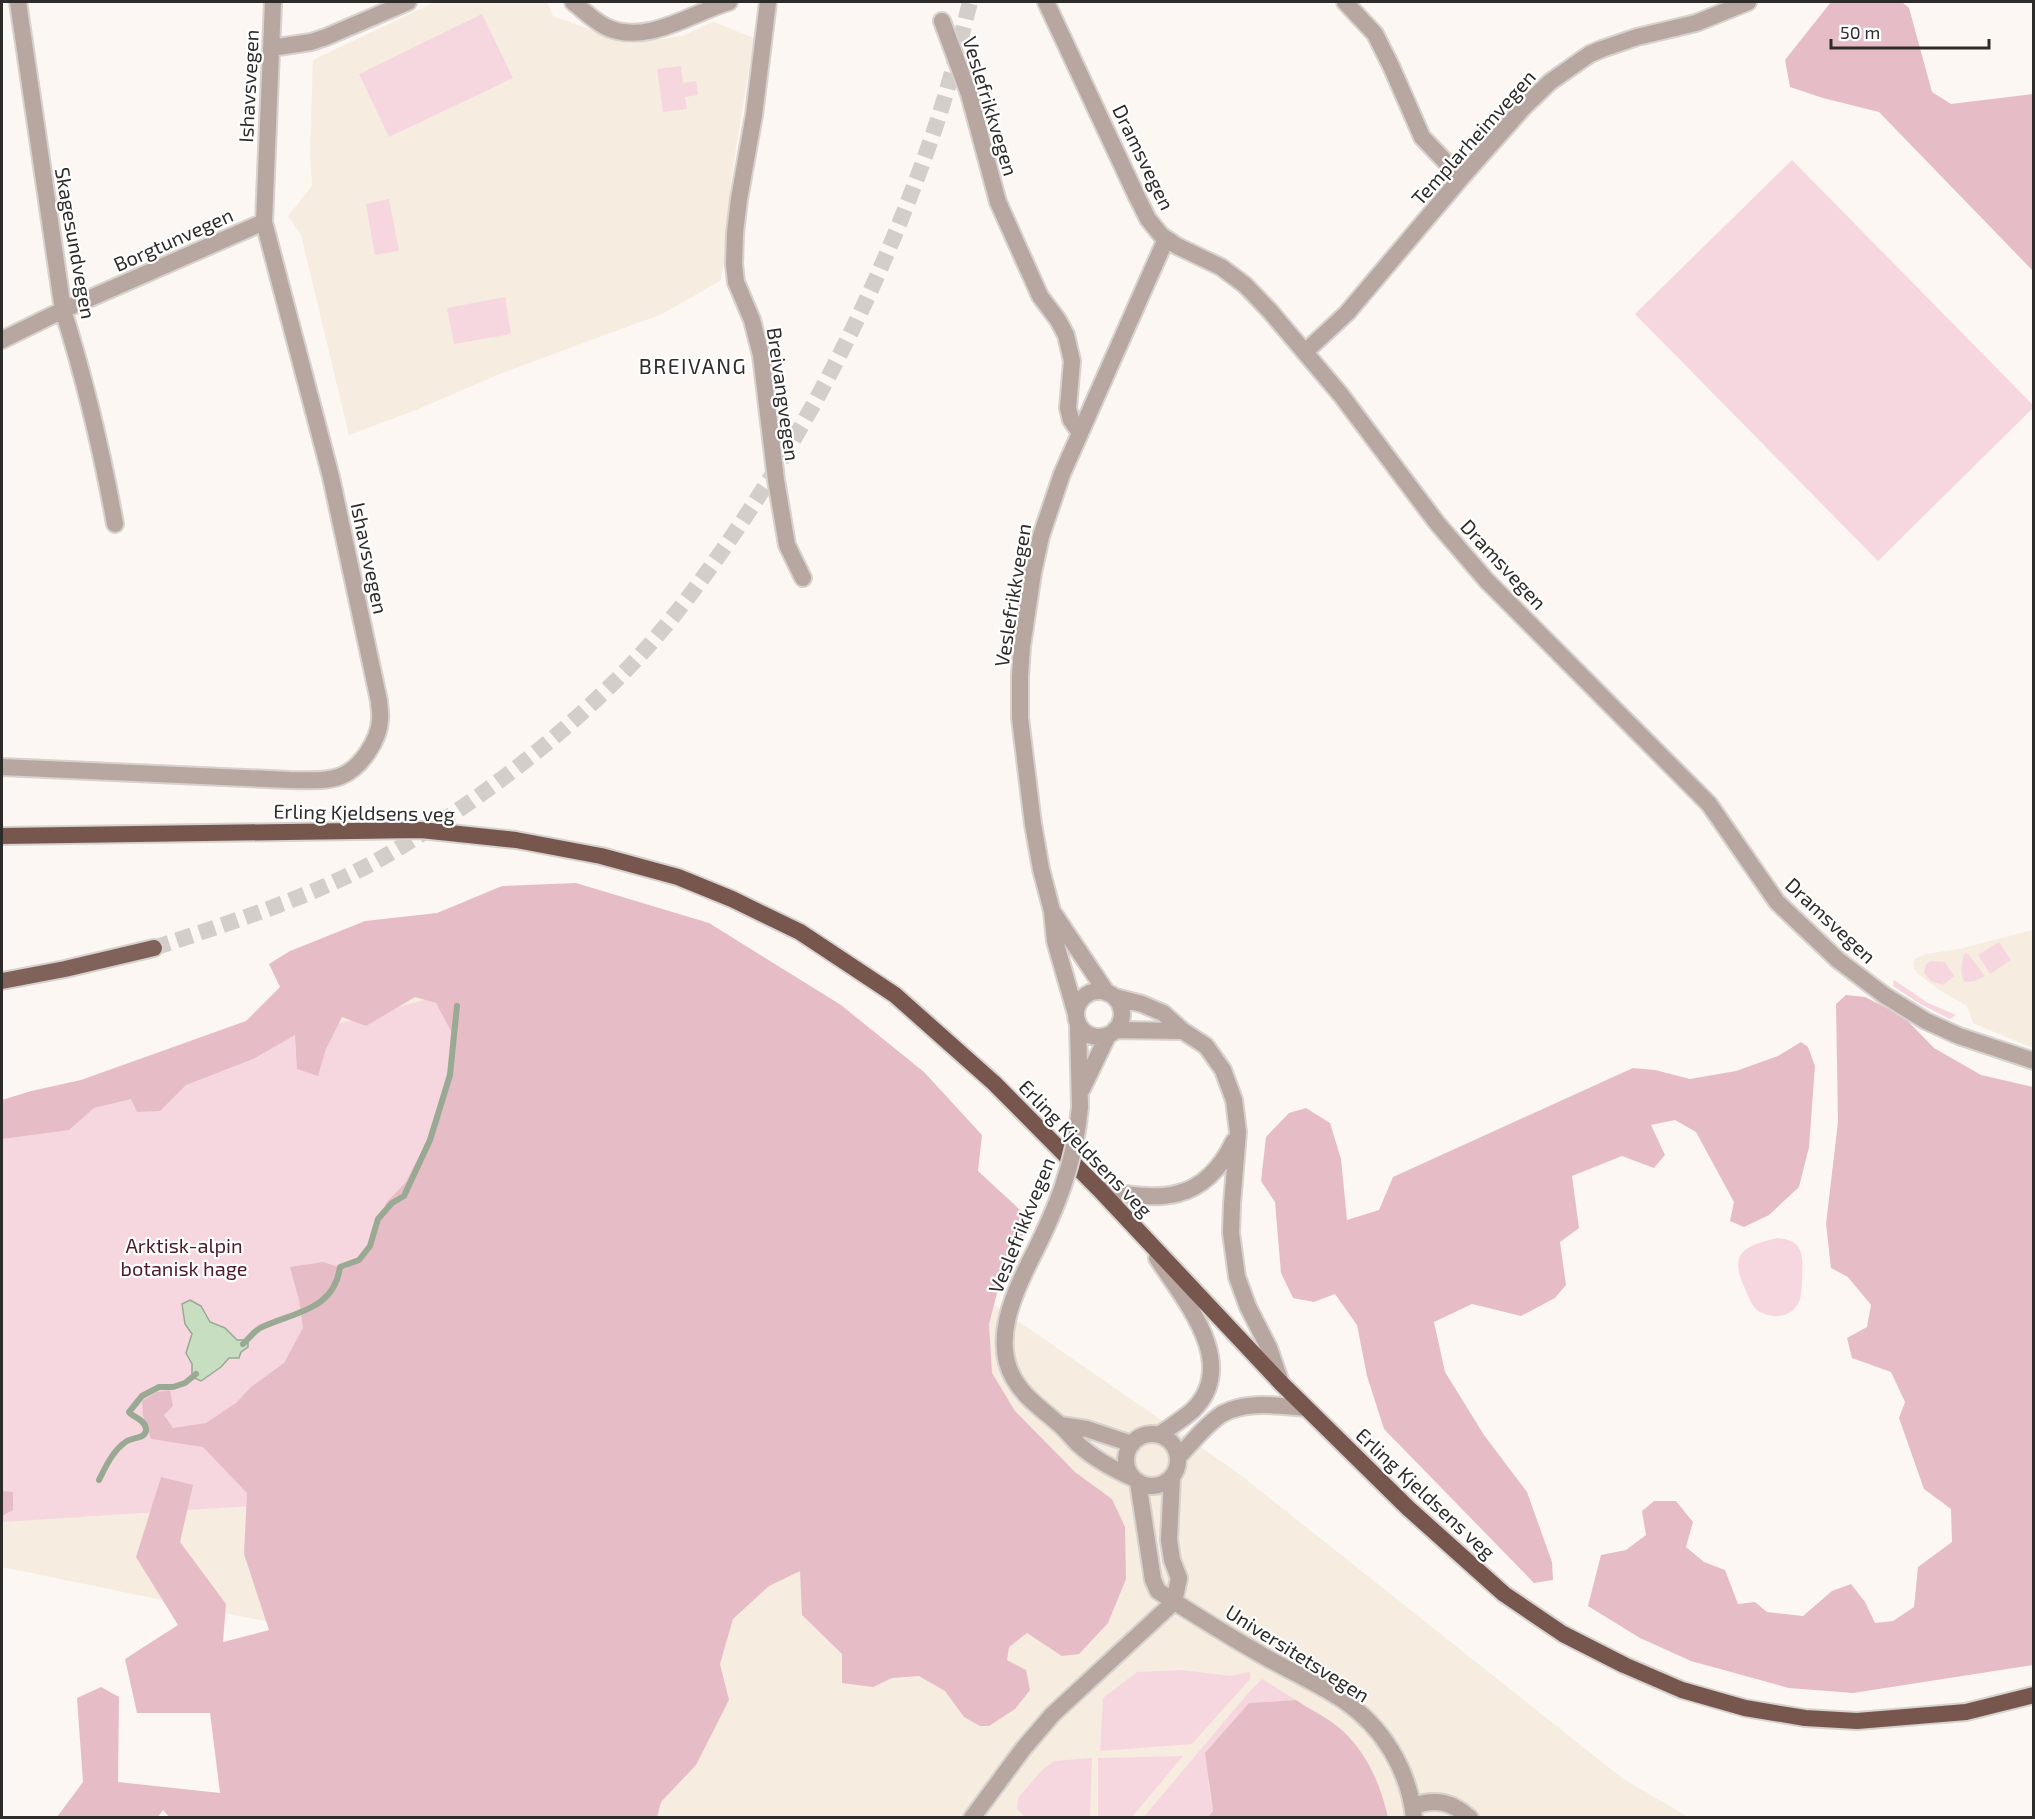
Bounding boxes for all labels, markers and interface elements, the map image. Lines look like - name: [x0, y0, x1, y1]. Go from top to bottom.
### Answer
- scale bar: [1831, 12, 1988, 50]
- text: 50 m: [1840, 21, 1880, 43]
- street label: Ishavsvegen: [233, 29, 263, 143]
- street label: Veslefrikkvegen: [958, 33, 1024, 179]
- street label: Templarheimvegen: [1406, 64, 1540, 210]
- street label: Dramsvegen: [1108, 100, 1180, 214]
- street label: Skagesundvegen: [51, 165, 101, 321]
- street label: Borgtunvegen: [110, 202, 236, 276]
- street label: Breivangvegen: [763, 326, 805, 462]
- district label: BREIVANG: [639, 353, 747, 378]
- street label: Ishavsvegen: [346, 500, 394, 616]
- street label: Dramsvegen: [1456, 514, 1552, 614]
- street label: Veslefrikkvegen: [989, 522, 1035, 668]
- street label: Erling Kjeldsens veg: [273, 798, 455, 826]
- street label: Dramsvegen: [1781, 872, 1881, 968]
- street label: Erling Kjeldsens veg: [1014, 1074, 1158, 1222]
- street label: Veslefrikkvegen: [983, 1153, 1059, 1297]
- park label: Arktisk-alpin botanisk hage: [121, 1233, 247, 1280]
- street label: Erling Kjeldsens veg: [1351, 1422, 1501, 1564]
- street label: Universitetsvegen: [1222, 1599, 1374, 1707]

